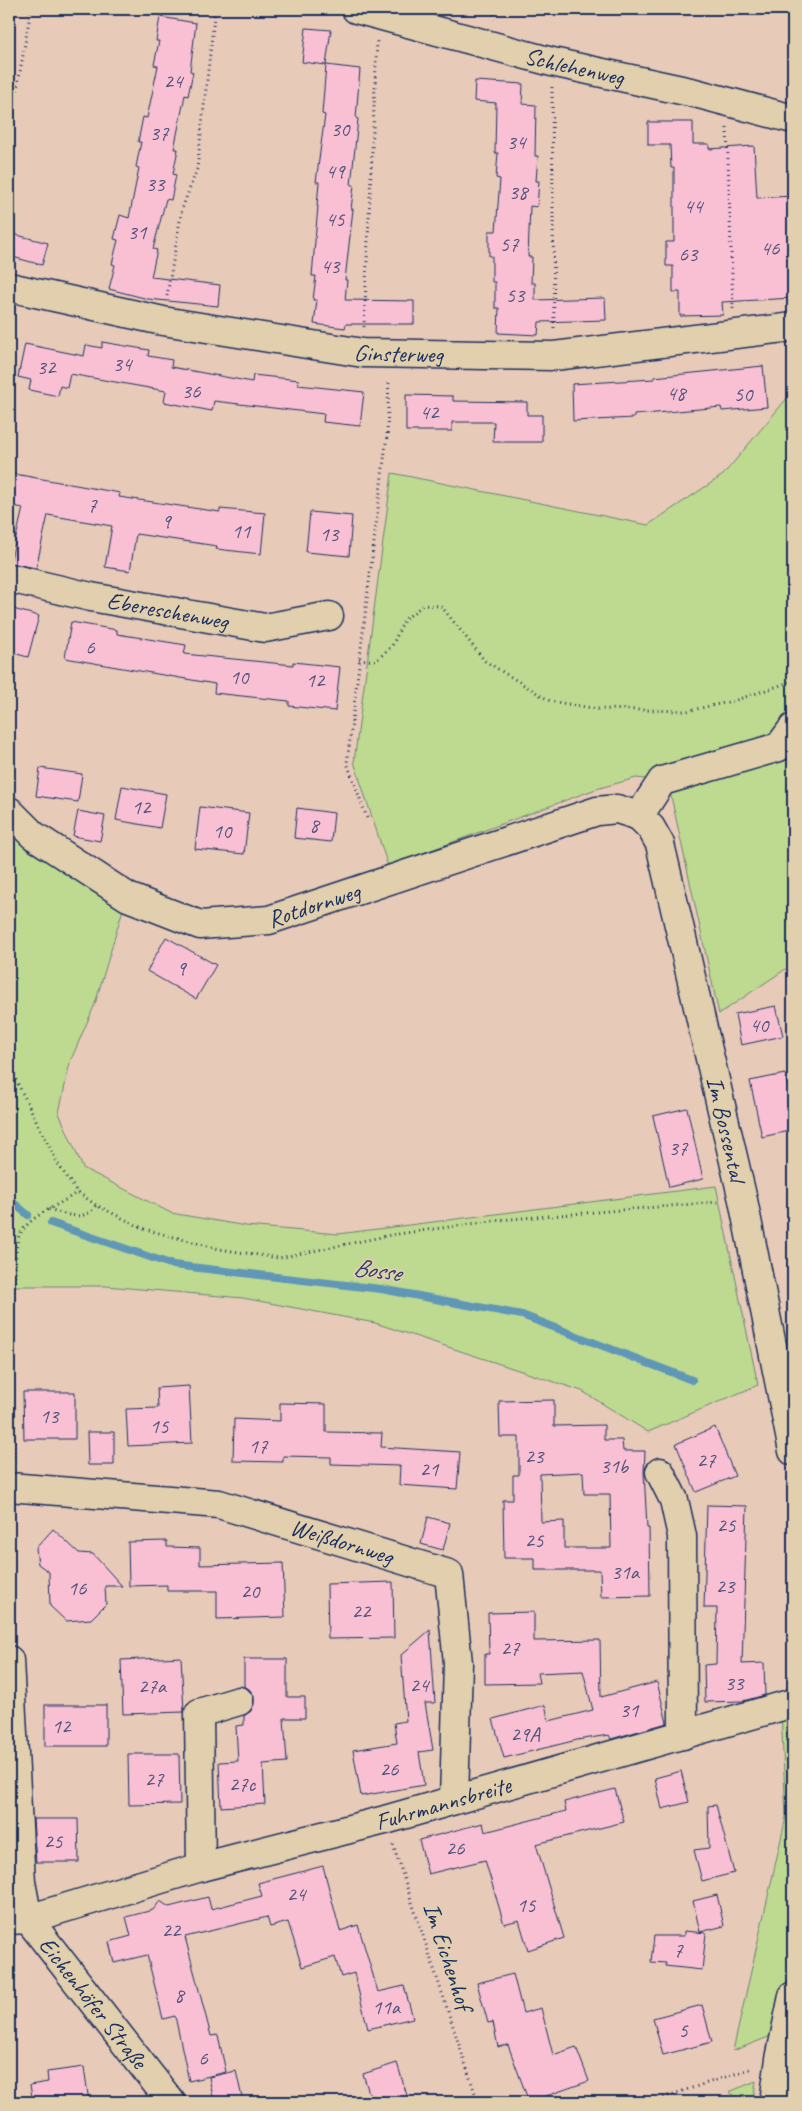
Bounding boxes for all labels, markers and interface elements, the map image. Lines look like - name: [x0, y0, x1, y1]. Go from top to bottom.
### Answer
- street label: Schlehenweg: [521, 40, 628, 93]
- house number: 24: [164, 68, 185, 94]
- house number: 30: [331, 116, 351, 142]
- house number: 37: [150, 120, 170, 146]
- house number: 34: [507, 129, 528, 155]
- house number: 49: [326, 158, 346, 184]
- house number: 33: [146, 171, 166, 197]
- house number: 38: [509, 179, 530, 205]
- house number: 44: [684, 193, 705, 219]
- house number: 45: [326, 206, 346, 232]
- house number: 31: [128, 219, 148, 245]
- house number: 57: [500, 231, 520, 257]
- house number: 46: [761, 235, 780, 261]
- house number: 63: [679, 241, 699, 267]
- house number: 43: [321, 253, 341, 279]
- house number: 53: [506, 282, 526, 308]
- street label: Ginsterweg: [352, 337, 445, 369]
- house number: 34: [113, 351, 134, 377]
- house number: 32: [37, 354, 57, 380]
- house number: 36: [182, 378, 201, 404]
- house number: 48: [667, 380, 688, 406]
- house number: 50: [734, 381, 754, 407]
- house number: 42: [420, 399, 440, 425]
- house number: 7: [87, 492, 98, 518]
- house number: 9: [161, 508, 172, 534]
- house number: 11: [232, 518, 252, 544]
- house number: 13: [320, 521, 340, 547]
- street label: Ebereschenweg: [105, 585, 233, 637]
- house number: 6: [85, 634, 95, 660]
- house number: 10: [230, 664, 250, 690]
- house number: 12: [306, 667, 326, 693]
- house number: 12: [132, 794, 152, 820]
- house number: 8: [309, 812, 321, 838]
- house number: 10: [213, 818, 233, 844]
- street label: Rotdornweg: [264, 875, 365, 934]
- house number: 9: [176, 955, 187, 981]
- house number: 40: [750, 1012, 770, 1038]
- street label: Im Bossental: [700, 1074, 754, 1188]
- house number: 37: [669, 1135, 689, 1161]
- water label: Bosse: [351, 1251, 406, 1290]
- house number: 13: [40, 1403, 60, 1429]
- house number: 15: [150, 1413, 170, 1439]
- house number: 17: [249, 1433, 269, 1459]
- house number: 23: [525, 1443, 545, 1469]
- house number: 27: [697, 1447, 717, 1473]
- house number: 31b: [600, 1453, 630, 1479]
- house number: 21: [420, 1456, 440, 1482]
- street label: Weißdornweg: [287, 1512, 399, 1572]
- house number: 25: [717, 1512, 737, 1538]
- house number: 25: [525, 1527, 545, 1553]
- house number: 31a: [611, 1559, 641, 1585]
- house number: 23: [716, 1573, 736, 1599]
- house number: 16: [68, 1575, 87, 1601]
- house number: 20: [241, 1578, 261, 1604]
- house number: 22: [352, 1598, 372, 1624]
- house number: 27: [501, 1635, 521, 1661]
- house number: 33: [725, 1670, 745, 1696]
- house number: 24: [410, 1672, 431, 1698]
- house number: 27a: [138, 1673, 168, 1699]
- house number: 31: [620, 1697, 640, 1723]
- house number: 12: [52, 1713, 72, 1739]
- house number: 29A: [510, 1721, 541, 1747]
- house number: 26: [380, 1756, 399, 1782]
- house number: 27: [145, 1766, 165, 1792]
- street label: Fuhrmannsbreite: [372, 1769, 516, 1837]
- house number: 27c: [229, 1771, 257, 1797]
- house number: 25: [44, 1828, 64, 1854]
- house number: 26: [446, 1835, 465, 1861]
- house number: 24: [287, 1881, 308, 1907]
- house number: 15: [517, 1892, 537, 1918]
- street label: Im Eichenhof: [417, 1899, 481, 2019]
- house number: 22: [162, 1917, 182, 1943]
- street label: Eichenhöfer Straße: [32, 1931, 156, 2076]
- house number: 7: [673, 1937, 684, 1963]
- house number: 8: [174, 1982, 186, 2008]
- house number: 11a: [372, 1994, 402, 2020]
- house number: 5: [678, 2017, 689, 2043]
- house number: 6: [198, 2045, 208, 2071]

